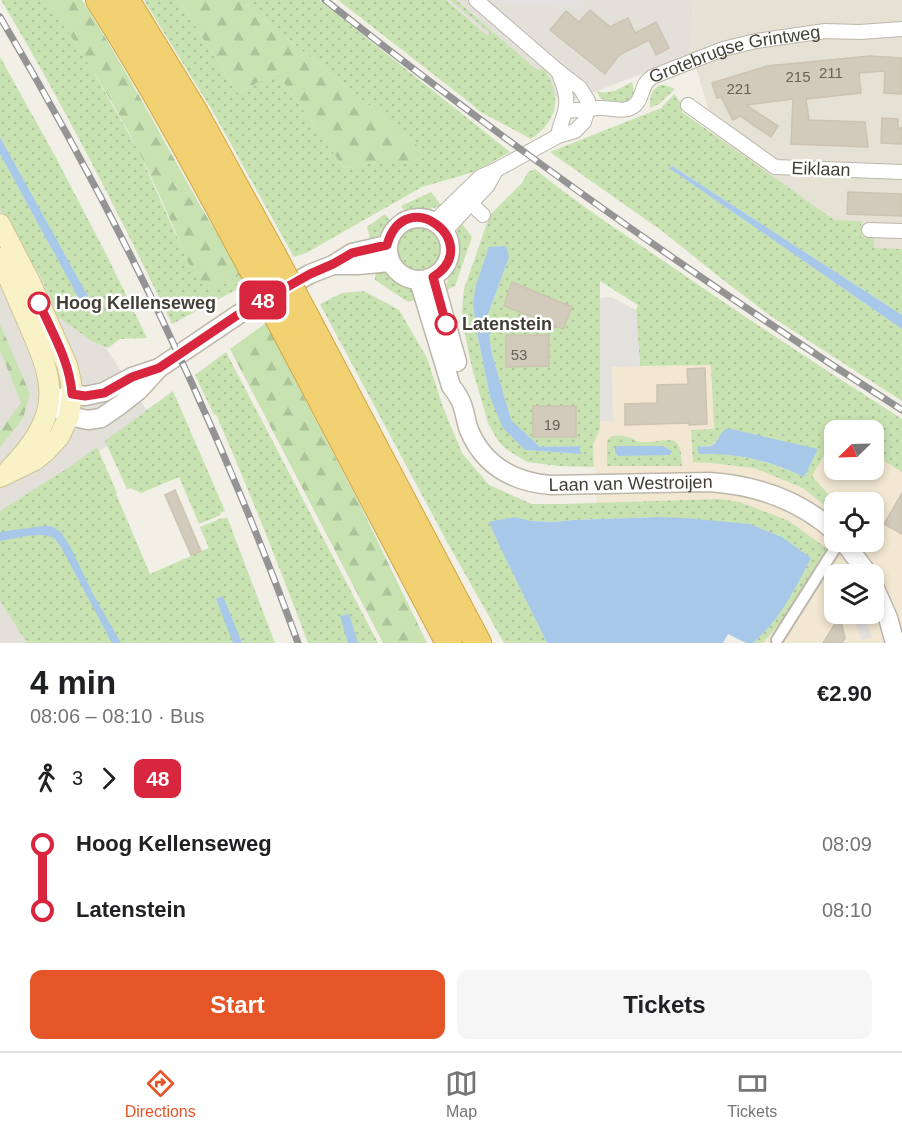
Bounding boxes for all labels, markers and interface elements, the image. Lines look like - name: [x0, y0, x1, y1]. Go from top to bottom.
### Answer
- street label: Grotebrugse Grintweg: [646, 22, 821, 87]
- house number: 211: [819, 64, 843, 81]
- house number: 215: [785, 68, 811, 85]
- house number: 221: [726, 80, 752, 97]
- street label: Eiklaan: [791, 158, 851, 180]
- line badge: 48: [236, 280, 290, 320]
- text: 48: [251, 289, 275, 312]
- marker: Hoog Kellenseweg: [28, 292, 50, 314]
- place label: Hoog Kellenseweg: [56, 293, 216, 313]
- marker: Latenstein: [435, 313, 457, 335]
- place label: Latenstein: [462, 314, 552, 334]
- house number: 53: [511, 346, 527, 363]
- house number: 19: [544, 416, 560, 433]
- north arrow: [824, 420, 884, 480]
- map controls: [824, 420, 884, 624]
- street label: Laan van Westroijen: [549, 472, 713, 495]
- button: locate: [824, 492, 884, 552]
- button: layers: [824, 564, 884, 624]
- text: 4 min: [30, 664, 116, 701]
- text: €2.90: [817, 681, 872, 706]
- text: 08:06 – 08:10 · Bus: [30, 705, 205, 727]
- icon: walk: [30, 762, 63, 795]
- icon: forward: [92, 762, 125, 795]
- text: 3: [72, 767, 83, 789]
- text: 48: [146, 767, 169, 790]
- text: Hoog Kellenseweg: [76, 831, 272, 856]
- text: 08:09: [822, 833, 872, 855]
- text: Latenstein: [76, 897, 186, 922]
- text: 08:10: [822, 899, 872, 921]
- button: Start: [30, 970, 445, 1039]
- button: Tickets: [457, 970, 872, 1039]
- tab: Directions: [125, 1067, 196, 1121]
- tab: Map: [445, 1067, 478, 1121]
- tab: Tickets: [727, 1067, 777, 1121]

